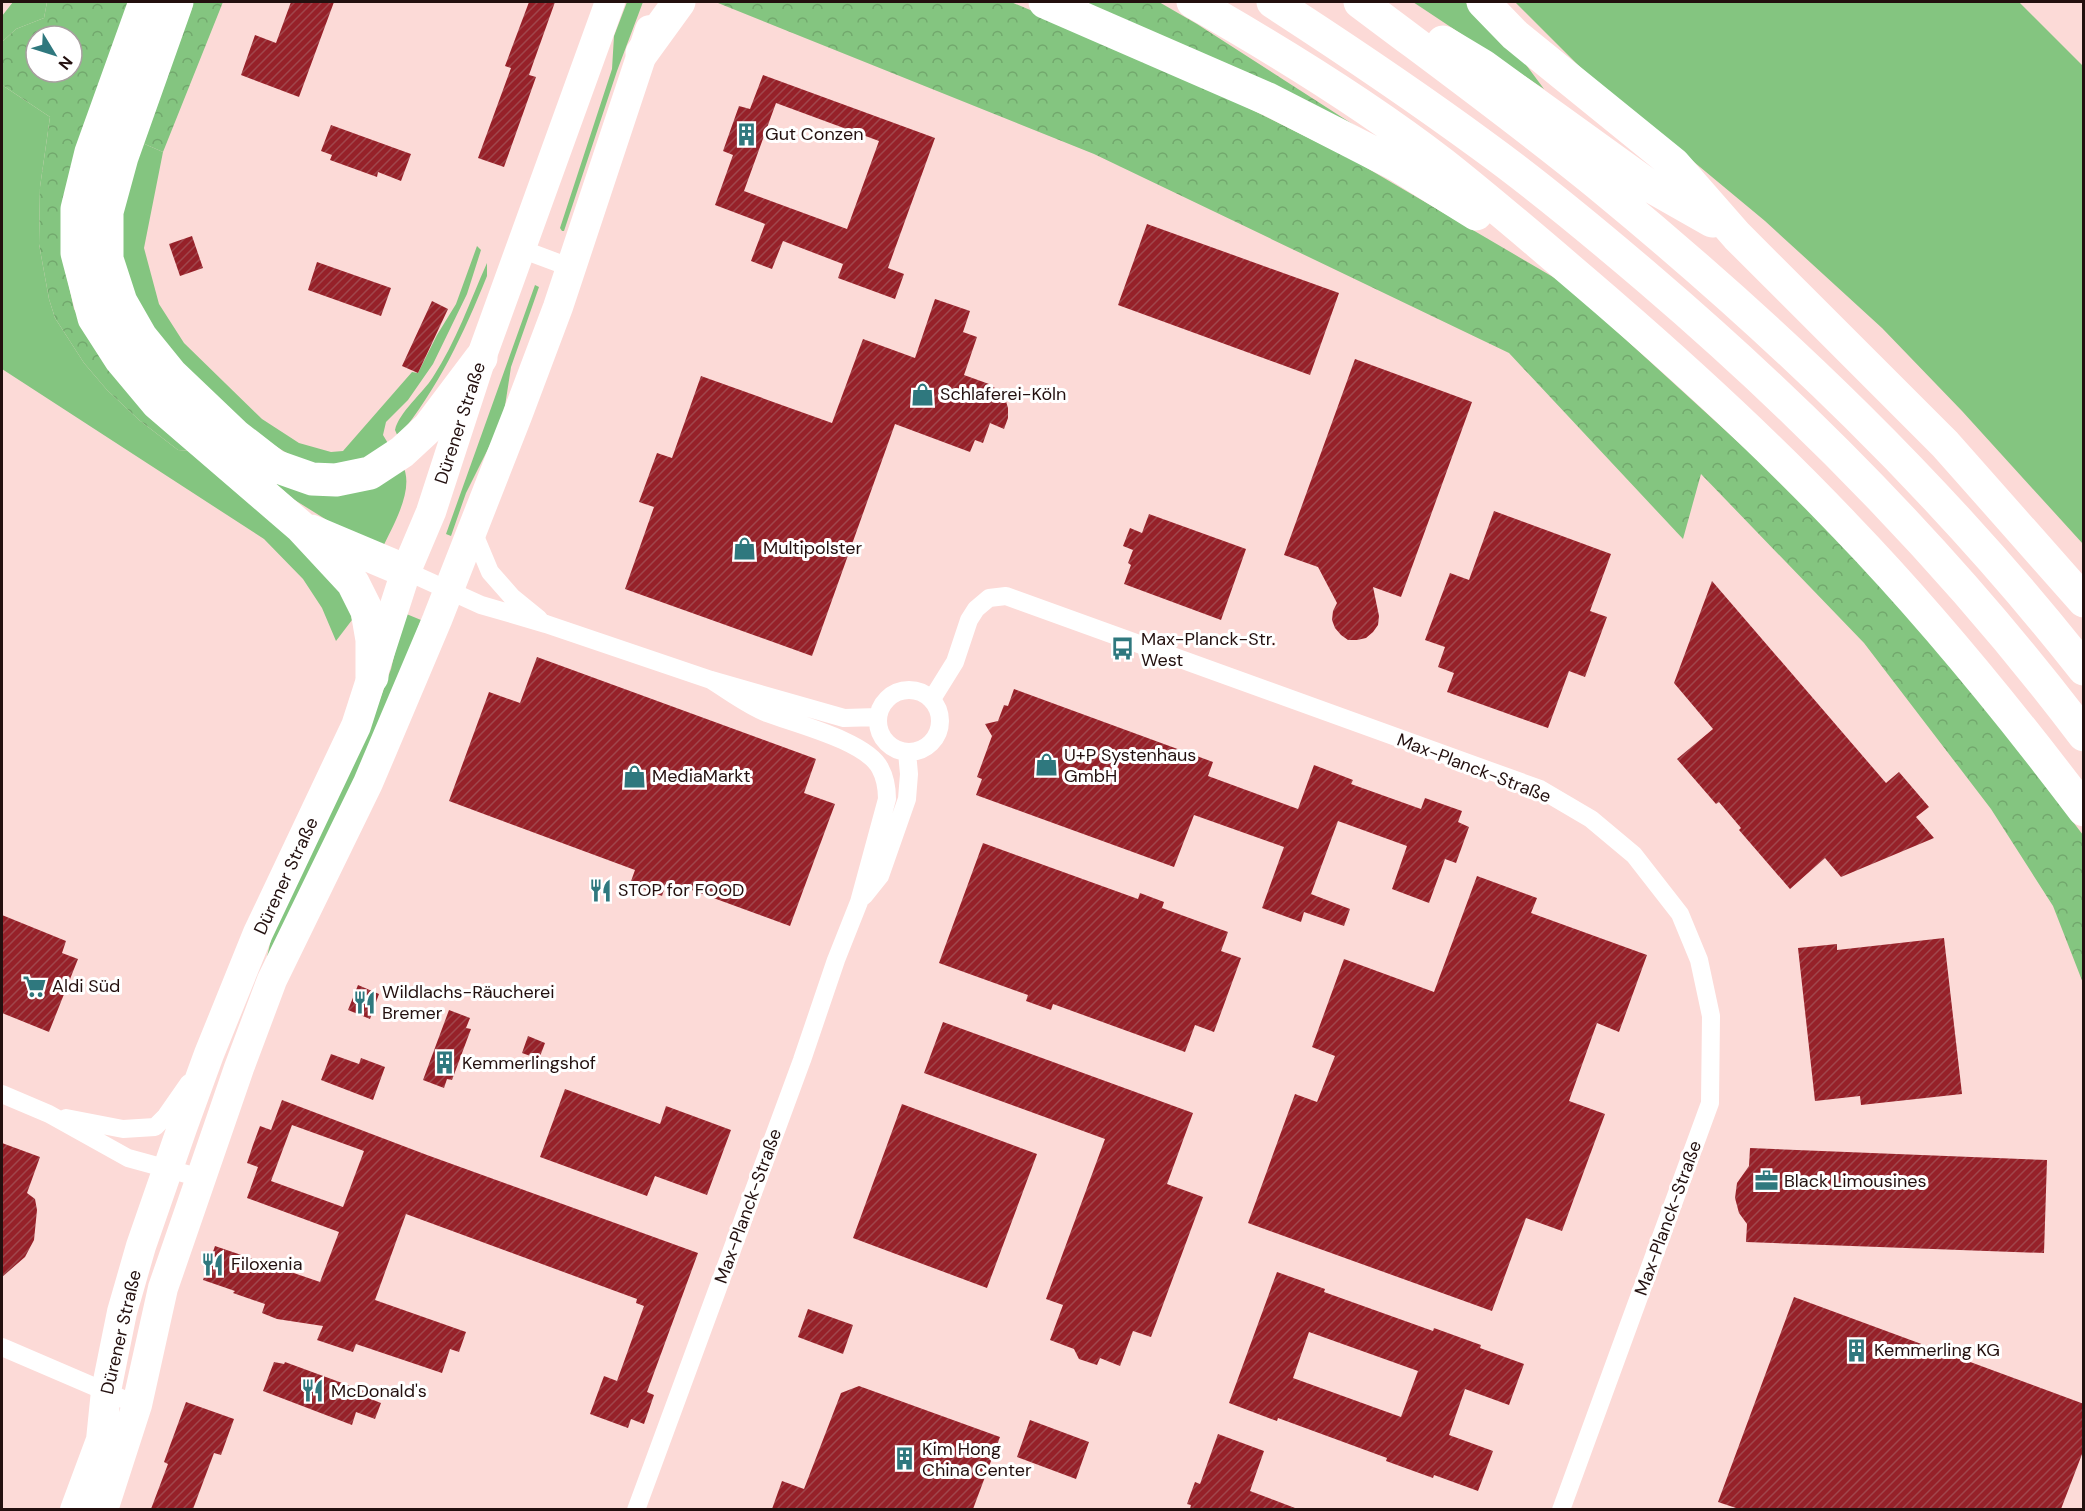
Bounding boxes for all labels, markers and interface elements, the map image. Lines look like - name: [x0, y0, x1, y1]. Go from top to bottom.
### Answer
- north arrow: [24, 24, 84, 84]
- text: N: [54, 52, 77, 74]
- building icon: Gut Conzen: [734, 121, 760, 147]
- place label: Gut Conzen: [765, 122, 864, 146]
- street label: Dürener Straße: [429, 359, 491, 487]
- shop icon: Schlaferei-Köln: [909, 381, 935, 407]
- place label: Schlaferei-Köln: [940, 382, 1066, 406]
- shop icon: Multipolster: [732, 535, 758, 561]
- place label: Multipolster: [763, 536, 862, 560]
- place label: Max-Planck-Str. West: [1141, 627, 1275, 672]
- bus stop icon: Max-Planck-Str. West: [1110, 636, 1136, 662]
- street label: Max-Planck-Straße: [1394, 728, 1554, 808]
- place label: U+P Systenhaus GmbH: [1064, 743, 1196, 788]
- shop icon: U+P Systenhaus GmbH: [1033, 752, 1059, 778]
- shop icon: MediaMarkt: [621, 763, 647, 789]
- place label: MediaMarkt: [652, 764, 750, 788]
- street label: Dürener Straße: [248, 813, 324, 939]
- restaurant icon: STOP for FOOD: [587, 877, 613, 903]
- place label: STOP for FOOD: [618, 878, 745, 902]
- supermarket icon: Aldi Süd: [21, 973, 47, 999]
- place label: Aldi Süd: [52, 974, 120, 998]
- place label: Wildlachs-Räucherei Bremer: [382, 980, 555, 1025]
- restaurant icon: Wildlachs-Räucherei Bremer: [351, 989, 377, 1015]
- building icon: Kemmerlingshof: [431, 1050, 457, 1076]
- place label: Kemmerlingshof: [462, 1051, 596, 1075]
- street label: Max-Planck-Straße: [709, 1125, 787, 1287]
- street label: Max-Planck-Straße: [1629, 1137, 1707, 1299]
- office icon: Black Limousines: [1753, 1168, 1779, 1194]
- place label: Black Limousines: [1784, 1169, 1927, 1193]
- restaurant icon: Filoxenia: [200, 1251, 226, 1277]
- place label: Filoxenia: [231, 1252, 302, 1276]
- street label: Dürener Straße: [95, 1267, 147, 1397]
- building icon: Kemmerling KG: [1843, 1337, 1869, 1363]
- place label: Kemmerling KG: [1874, 1338, 2000, 1362]
- restaurant icon: McDonald's: [300, 1378, 326, 1404]
- place label: McDonald's: [331, 1379, 427, 1403]
- place label: Kim Hong China Center: [922, 1437, 1032, 1482]
- building icon: Kim Hong China Center: [891, 1446, 917, 1472]

